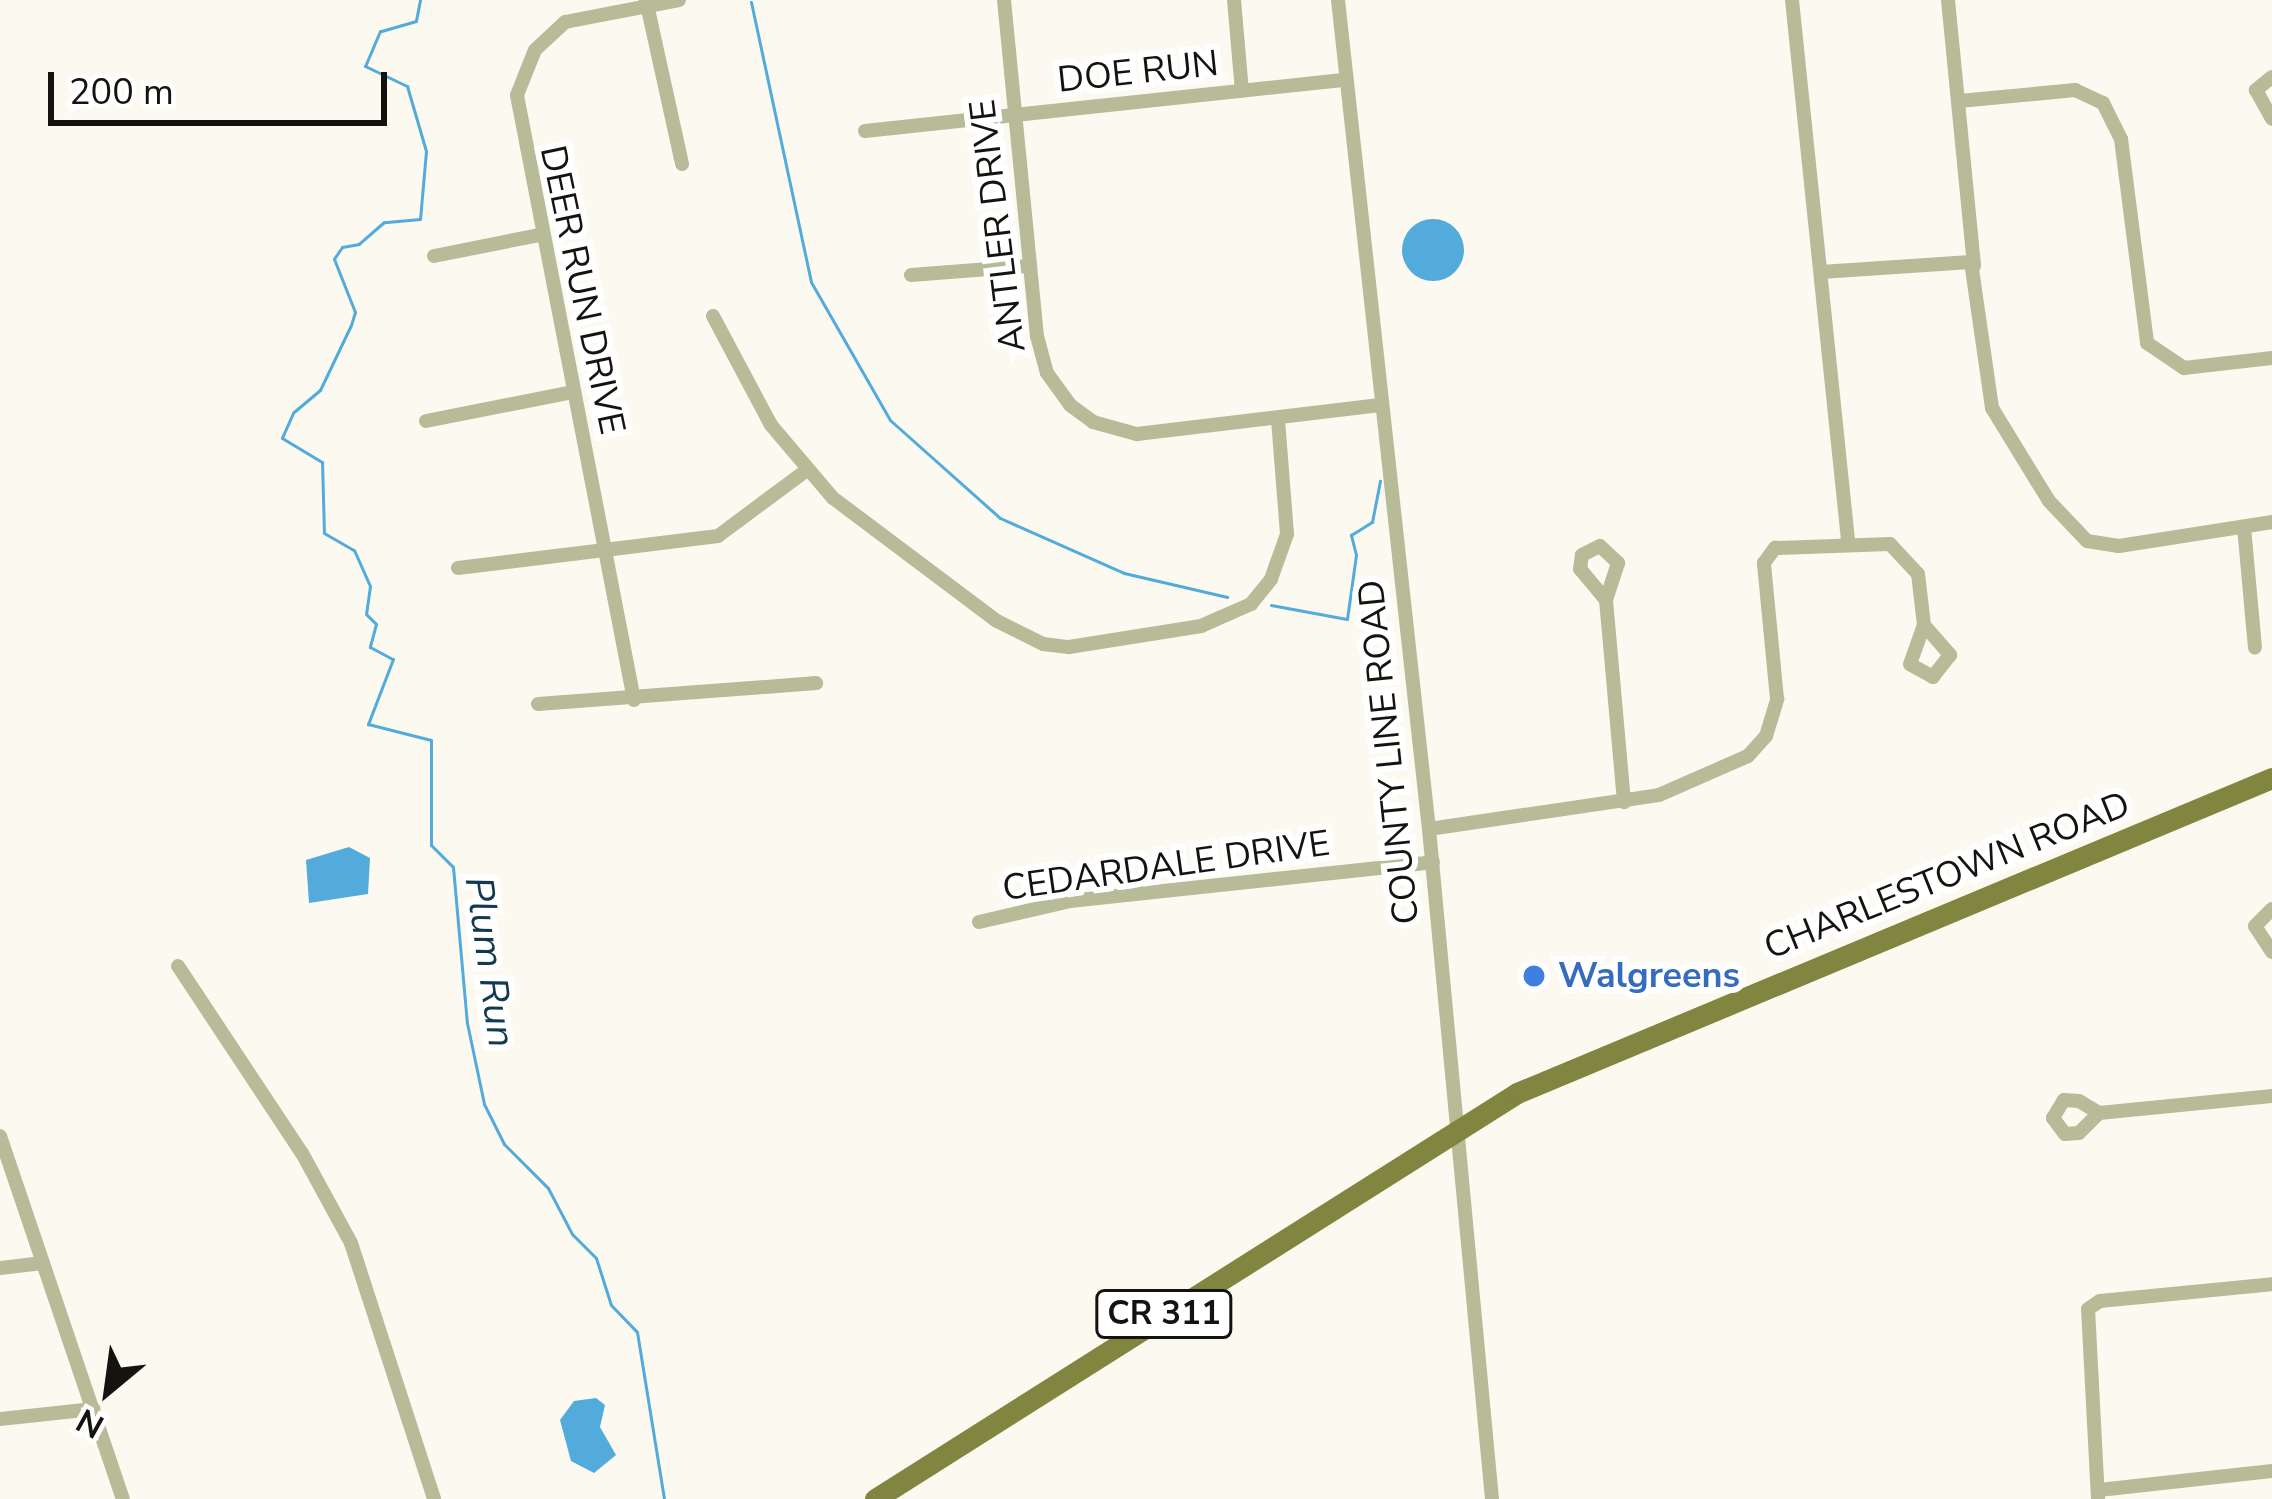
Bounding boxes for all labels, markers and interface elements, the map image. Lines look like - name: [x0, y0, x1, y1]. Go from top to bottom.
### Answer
- street label: DOE RUN: [1055, 42, 1221, 102]
- scale bar: [54, 48, 393, 122]
- text: 200 m: [69, 68, 174, 117]
- street label: ANTLER DRIVE: [961, 97, 1035, 355]
- street label: DEER RUN DRIVE: [530, 142, 634, 438]
- street label: COUNTY LINE ROAD: [1349, 578, 1429, 926]
- street label: CHARLESTOWN ROAD: [1758, 783, 2136, 969]
- street label: CEDARDALE DRIVE: [1000, 822, 1332, 910]
- water label: Plum Run: [454, 874, 524, 1050]
- place label: Walgreens: [1558, 954, 1740, 998]
- marker: Walgreens: [1521, 963, 1547, 989]
- road number: CR 311: [1095, 1287, 1233, 1341]
- north arrow: [48, 1331, 168, 1451]
- text: N: [69, 1397, 112, 1449]

